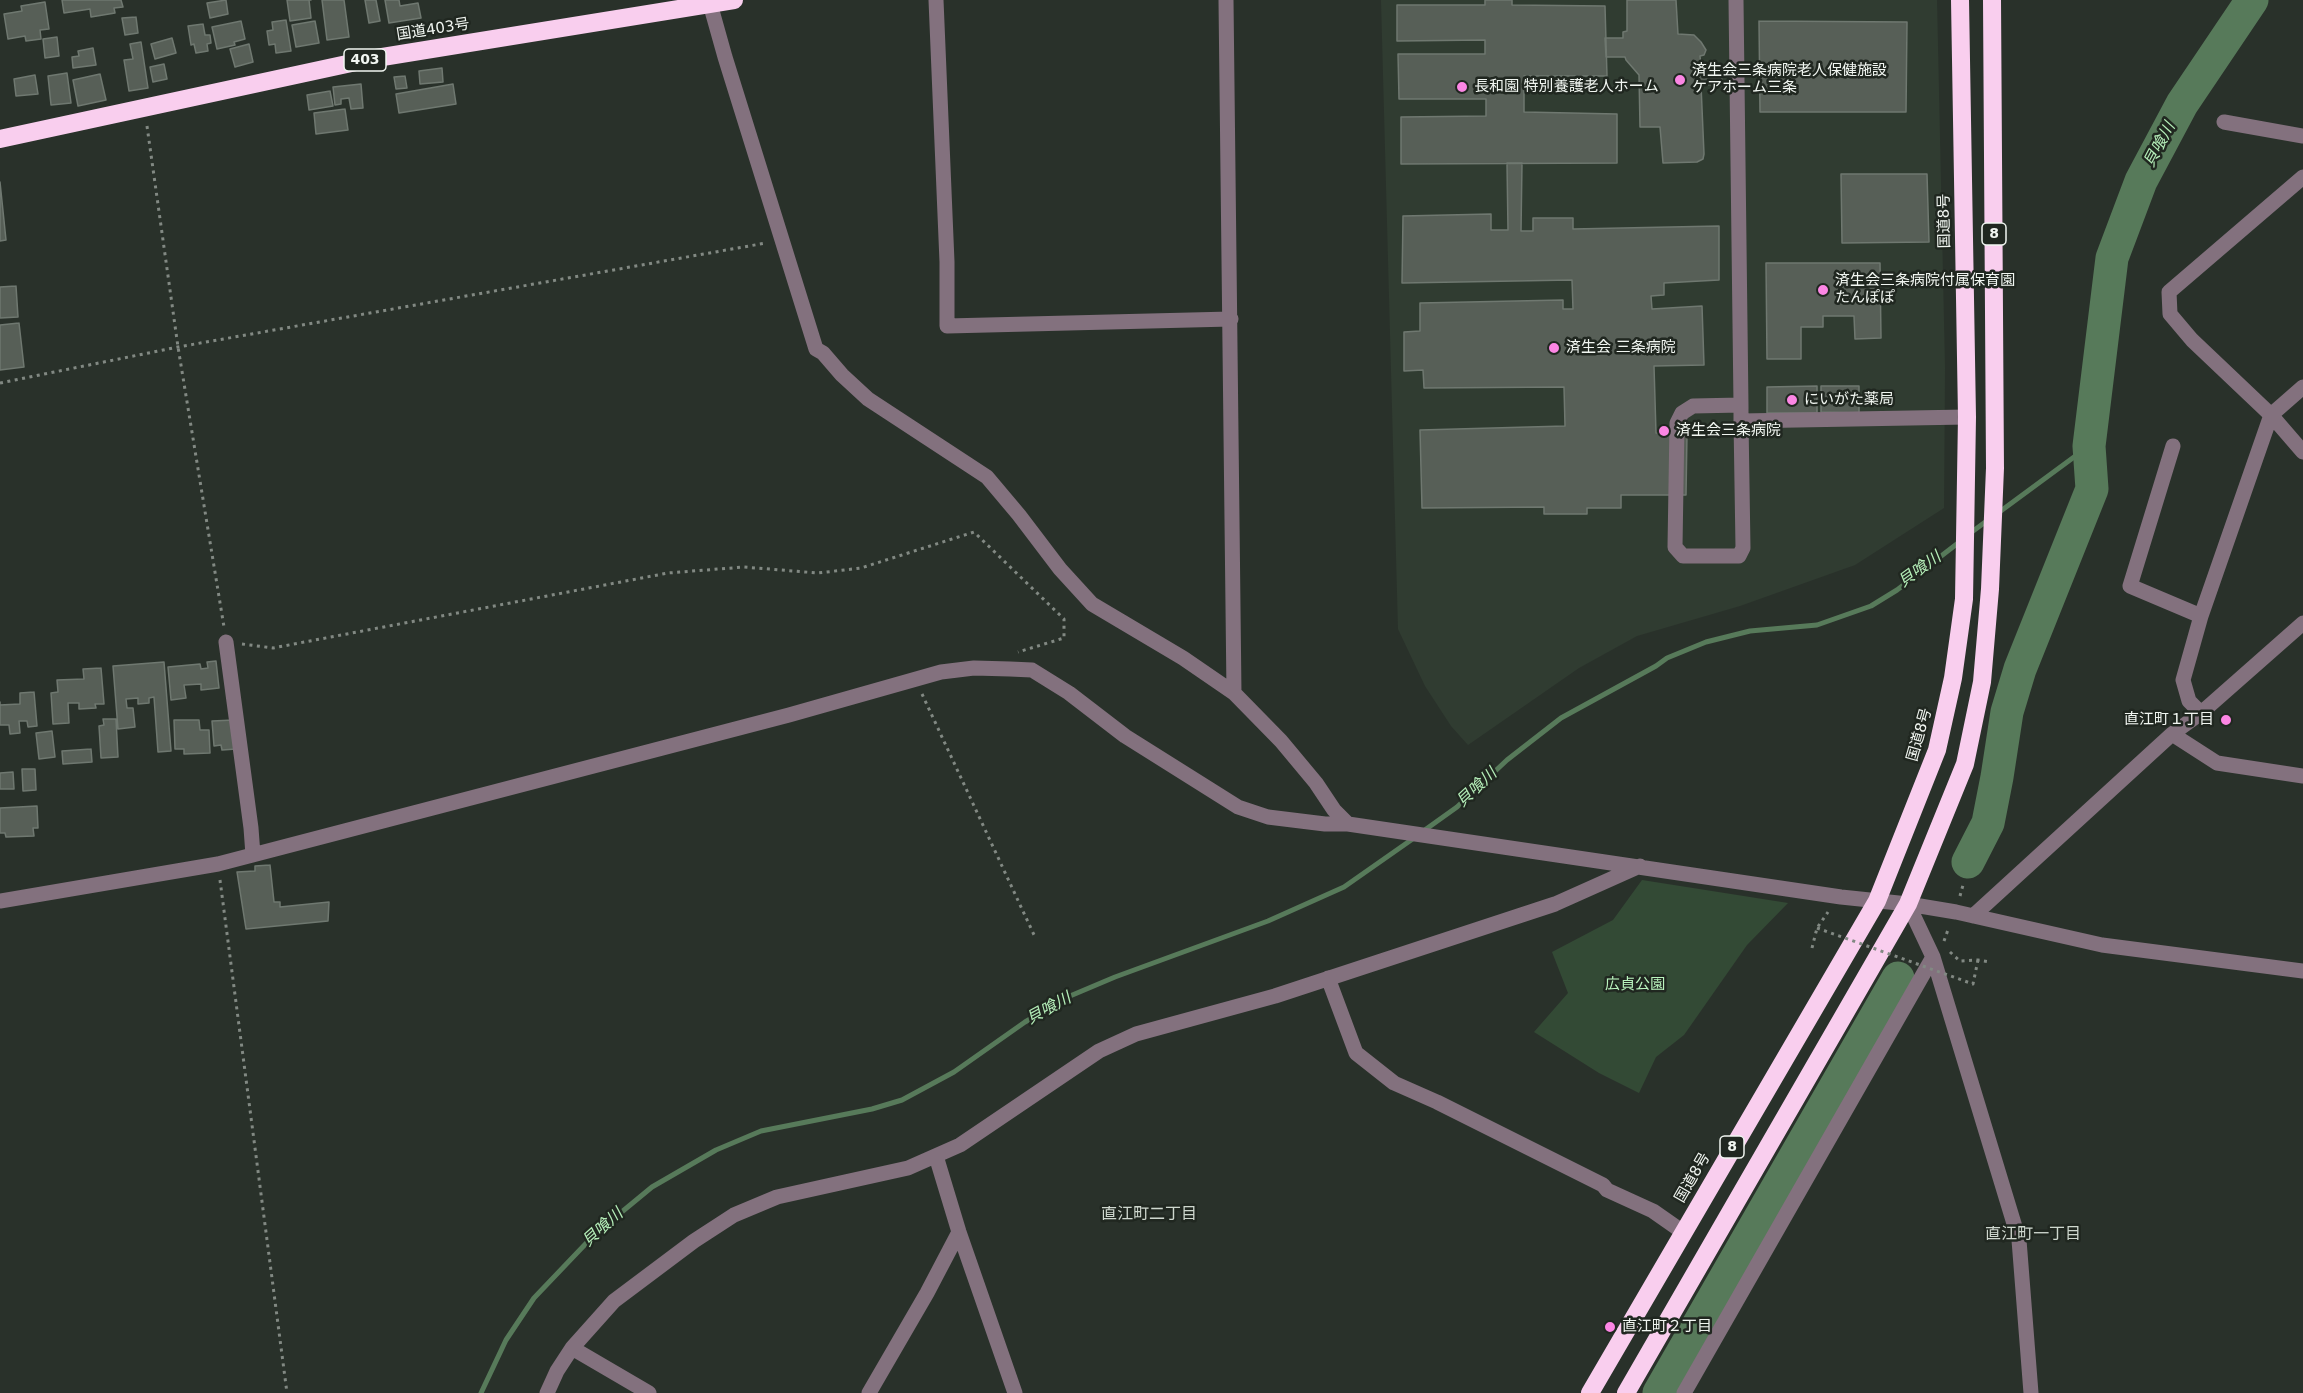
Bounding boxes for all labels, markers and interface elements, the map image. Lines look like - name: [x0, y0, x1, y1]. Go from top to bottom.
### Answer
- street label: 国道403号: [395, 15, 471, 45]
- road number: 403: [344, 49, 386, 71]
- place label: 済生会三条病院老人保健施設 ケアホーム三条: [1692, 62, 1887, 97]
- marker: 済生会三条病院老人保健施設 ケアホーム三条: [1673, 73, 1687, 87]
- place label: 長和園 特別養護老人ホーム: [1474, 78, 1659, 96]
- marker: 長和園 特別養護老人ホーム: [1455, 80, 1469, 94]
- water label: 貝喰川: [2140, 119, 2180, 171]
- street label: 国道8号: [1936, 194, 1954, 248]
- road number: 8: [1982, 223, 2006, 245]
- place label: 済生会三条病院付属保育園 たんぽぽ: [1835, 272, 2015, 307]
- marker: 済生会三条病院付属保育園 たんぽぽ: [1816, 283, 1830, 297]
- place label: 済生会 三条病院: [1566, 339, 1676, 357]
- marker: 済生会 三条病院: [1547, 341, 1561, 355]
- place label: にいがた薬局: [1804, 391, 1894, 409]
- marker: にいがた薬局: [1785, 393, 1799, 407]
- place label: 済生会三条病院: [1676, 422, 1781, 440]
- marker: 済生会三条病院: [1657, 424, 1671, 438]
- water label: 貝喰川: [1895, 548, 1945, 592]
- street label: 国道8号: [1904, 706, 1936, 764]
- place label: 直江町１丁目: [2124, 711, 2214, 729]
- marker: 直江町１丁目: [2219, 713, 2233, 727]
- water label: 貝喰川: [1453, 765, 1501, 811]
- park label: 広貞公園: [1605, 976, 1665, 994]
- water label: 貝喰川: [1023, 989, 1075, 1029]
- road number: 8: [1720, 1136, 1744, 1158]
- street label: 国道8号: [1672, 1150, 1714, 1206]
- water label: 貝喰川: [579, 1205, 627, 1251]
- district label: 直江町二丁目: [1101, 1205, 1197, 1225]
- district label: 直江町一丁目: [1985, 1225, 2081, 1245]
- place label: 直江町２丁目: [1622, 1318, 1712, 1336]
- marker: 直江町２丁目: [1603, 1320, 1617, 1334]

